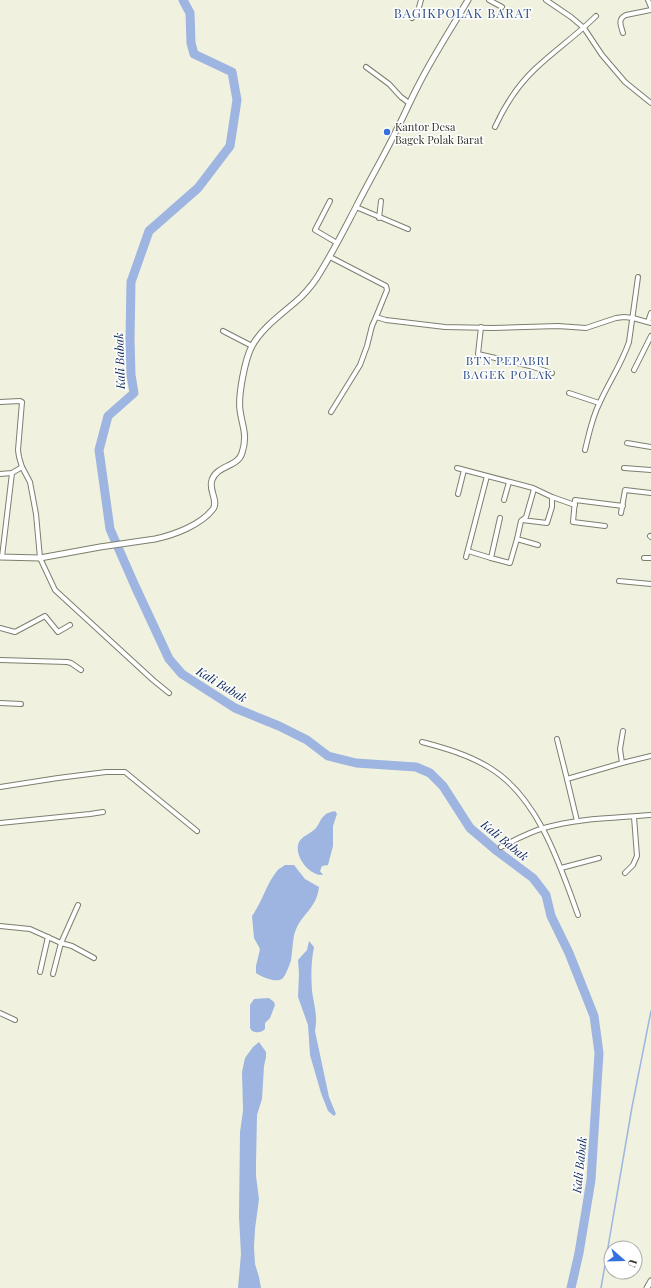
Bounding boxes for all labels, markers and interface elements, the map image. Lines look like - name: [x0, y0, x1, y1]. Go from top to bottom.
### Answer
- district label: BAGIKPOLAK BARAT: [394, 4, 532, 21]
- place label: Kantor Desa Bagek Polak Barat: [395, 119, 483, 147]
- marker: Kantor Desa Bagek Polak Barat: [382, 127, 392, 137]
- water label: Kali Babak: [110, 332, 128, 391]
- district label: BTN PEPABRI BAGEK POLAK: [463, 352, 553, 382]
- water label: Kali Babak: [193, 662, 250, 705]
- water label: Kali Babak: [477, 815, 532, 864]
- water label: Kali Babak: [568, 1136, 590, 1195]
- north arrow: [603, 1240, 643, 1280]
- text: U: [624, 1257, 641, 1270]

